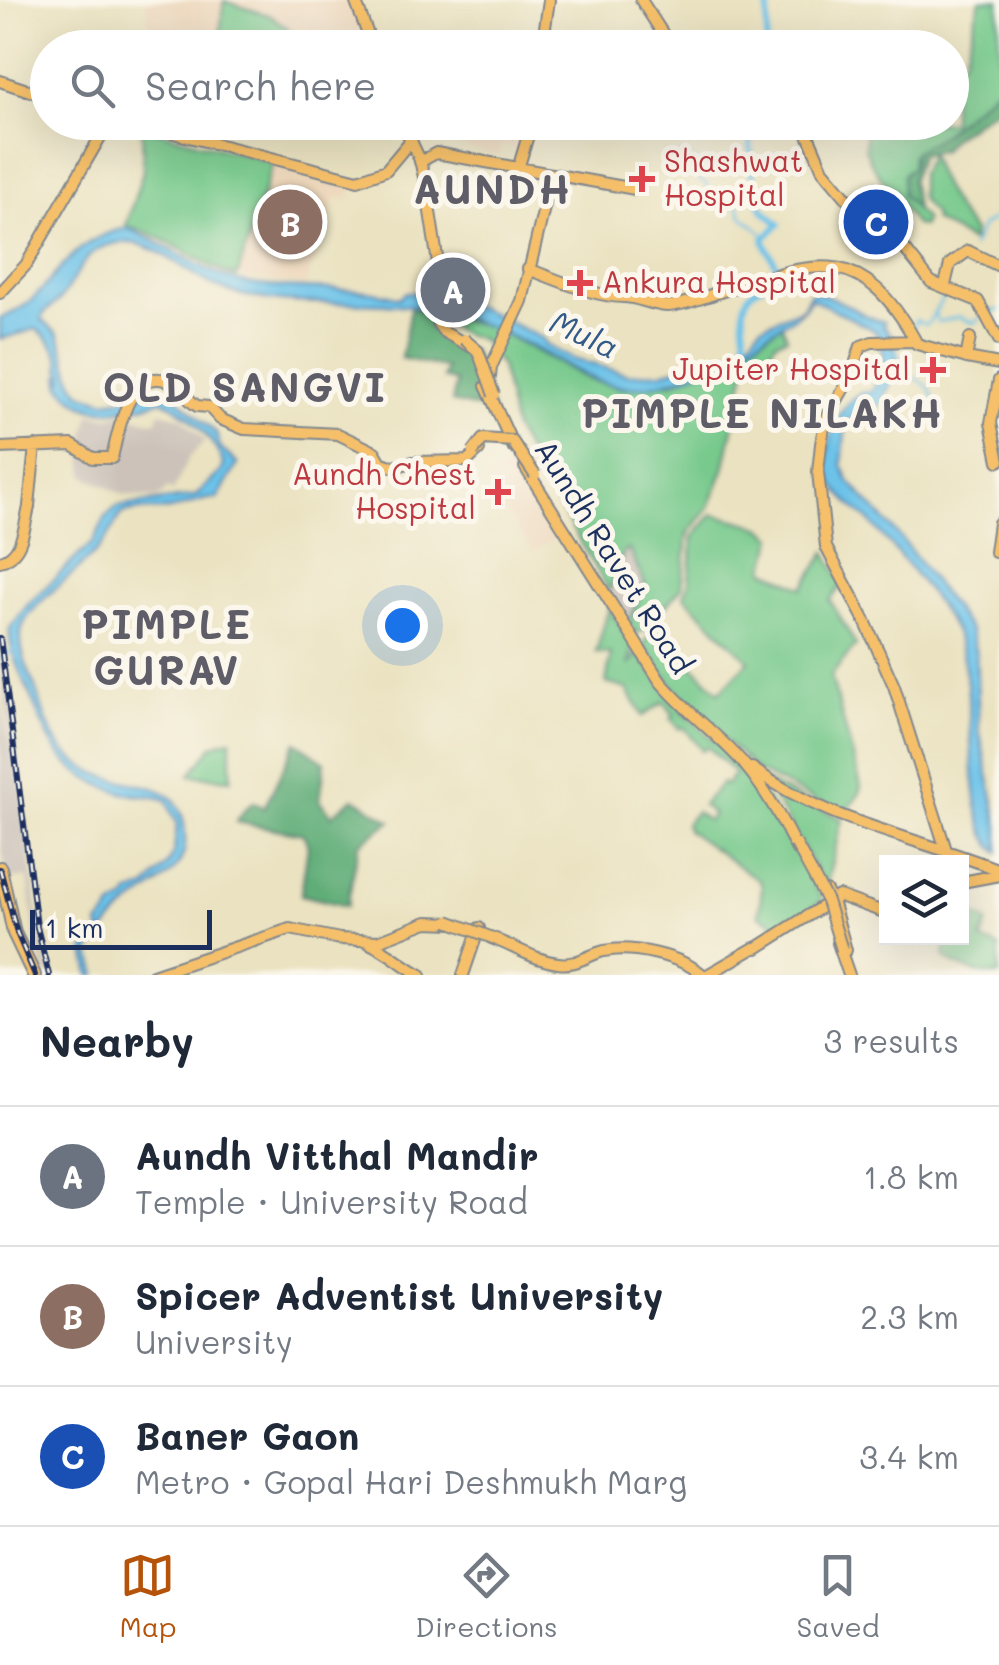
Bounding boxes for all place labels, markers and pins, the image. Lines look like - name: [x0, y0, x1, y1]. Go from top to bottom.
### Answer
- place label: Shashwat Hospital: [664, 140, 803, 214]
- marker: Shashwat Hospital: [629, 166, 655, 192]
- pin: B: [258, 184, 322, 260]
- pin: C: [844, 184, 908, 260]
- pin: A: [420, 252, 486, 328]
- place label: Ankura Hospital: [602, 261, 836, 301]
- marker: Ankura Hospital: [567, 270, 593, 296]
- place label: Jupiter Hospital: [672, 348, 910, 388]
- marker: Jupiter Hospital: [920, 357, 946, 383]
- place label: Aundh Chest Hospital: [292, 453, 476, 527]
- marker: Aundh Chest Hospital: [485, 479, 511, 505]

